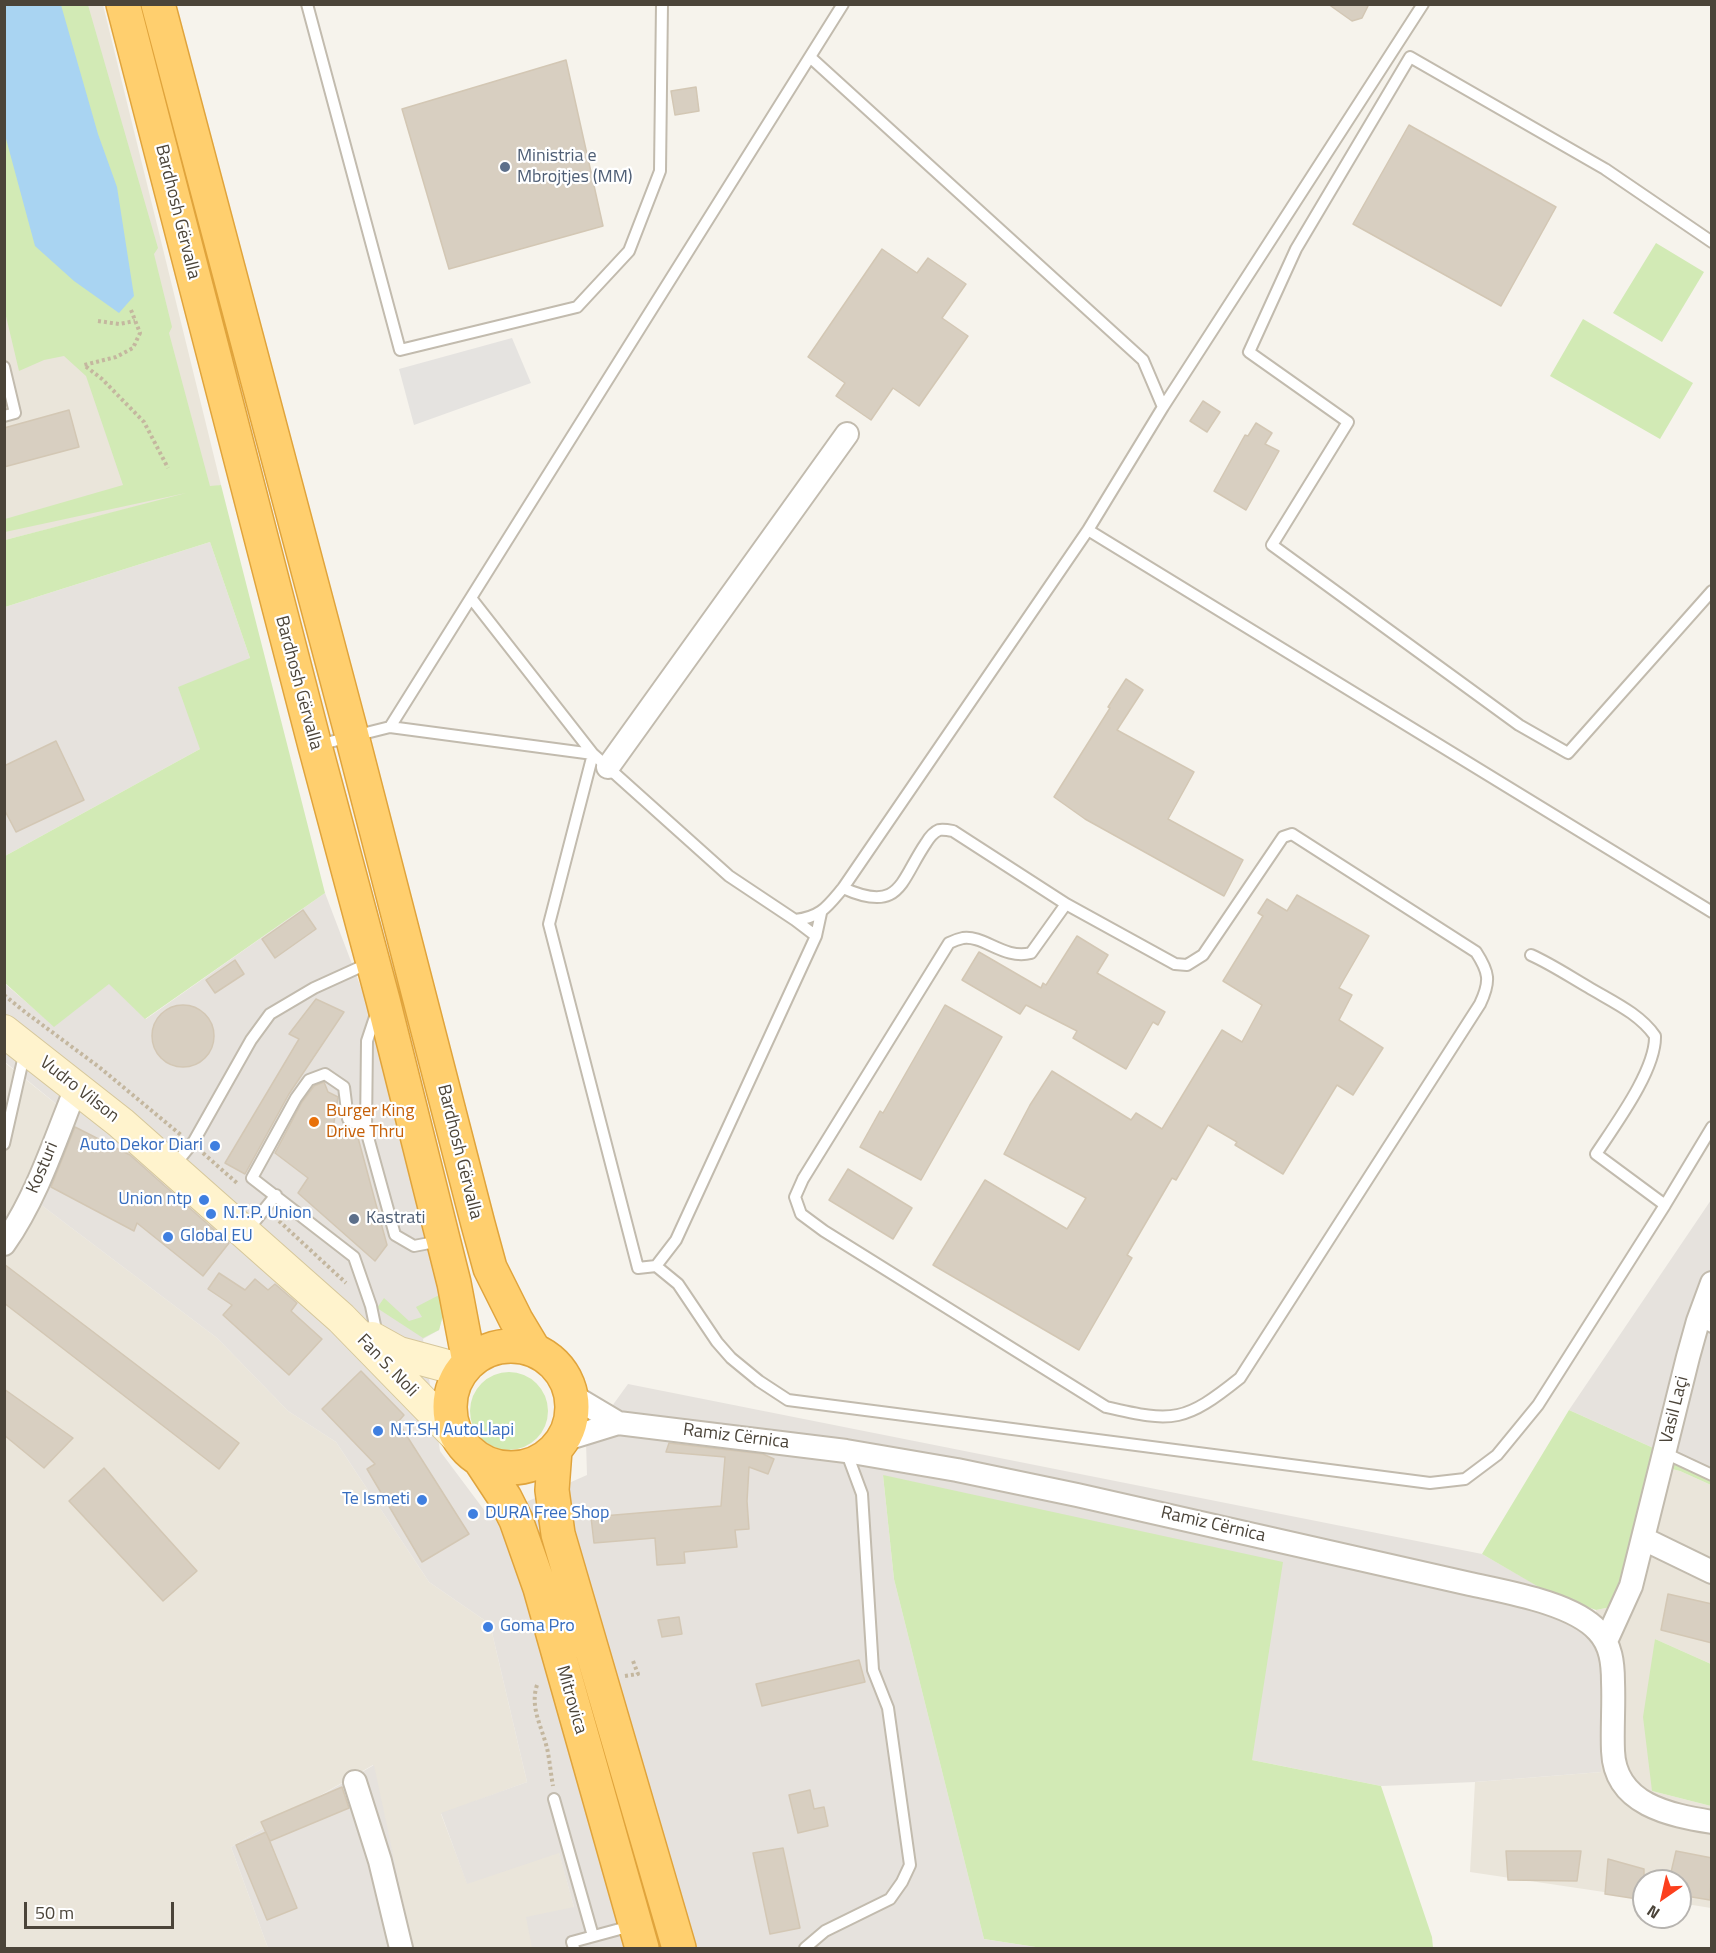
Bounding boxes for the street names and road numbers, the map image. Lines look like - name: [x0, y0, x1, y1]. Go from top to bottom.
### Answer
- street label: Bardhosh Gërvalla: [150, 142, 204, 282]
- street label: Bardhosh Gërvalla: [270, 614, 326, 752]
- street label: Vudro Vilson: [35, 1052, 123, 1128]
- street label: Bardhosh Gërvalla: [432, 1082, 486, 1222]
- street label: Kosturi: [23, 1139, 63, 1197]
- street label: Fan S. Noli: [352, 1330, 422, 1402]
- street label: Vasil Laçi: [1656, 1374, 1694, 1446]
- street label: Ramiz Cërnica: [682, 1420, 790, 1454]
- street label: Ramiz Cërnica: [1159, 1502, 1267, 1548]
- street label: Mitrovica: [551, 1663, 591, 1737]

